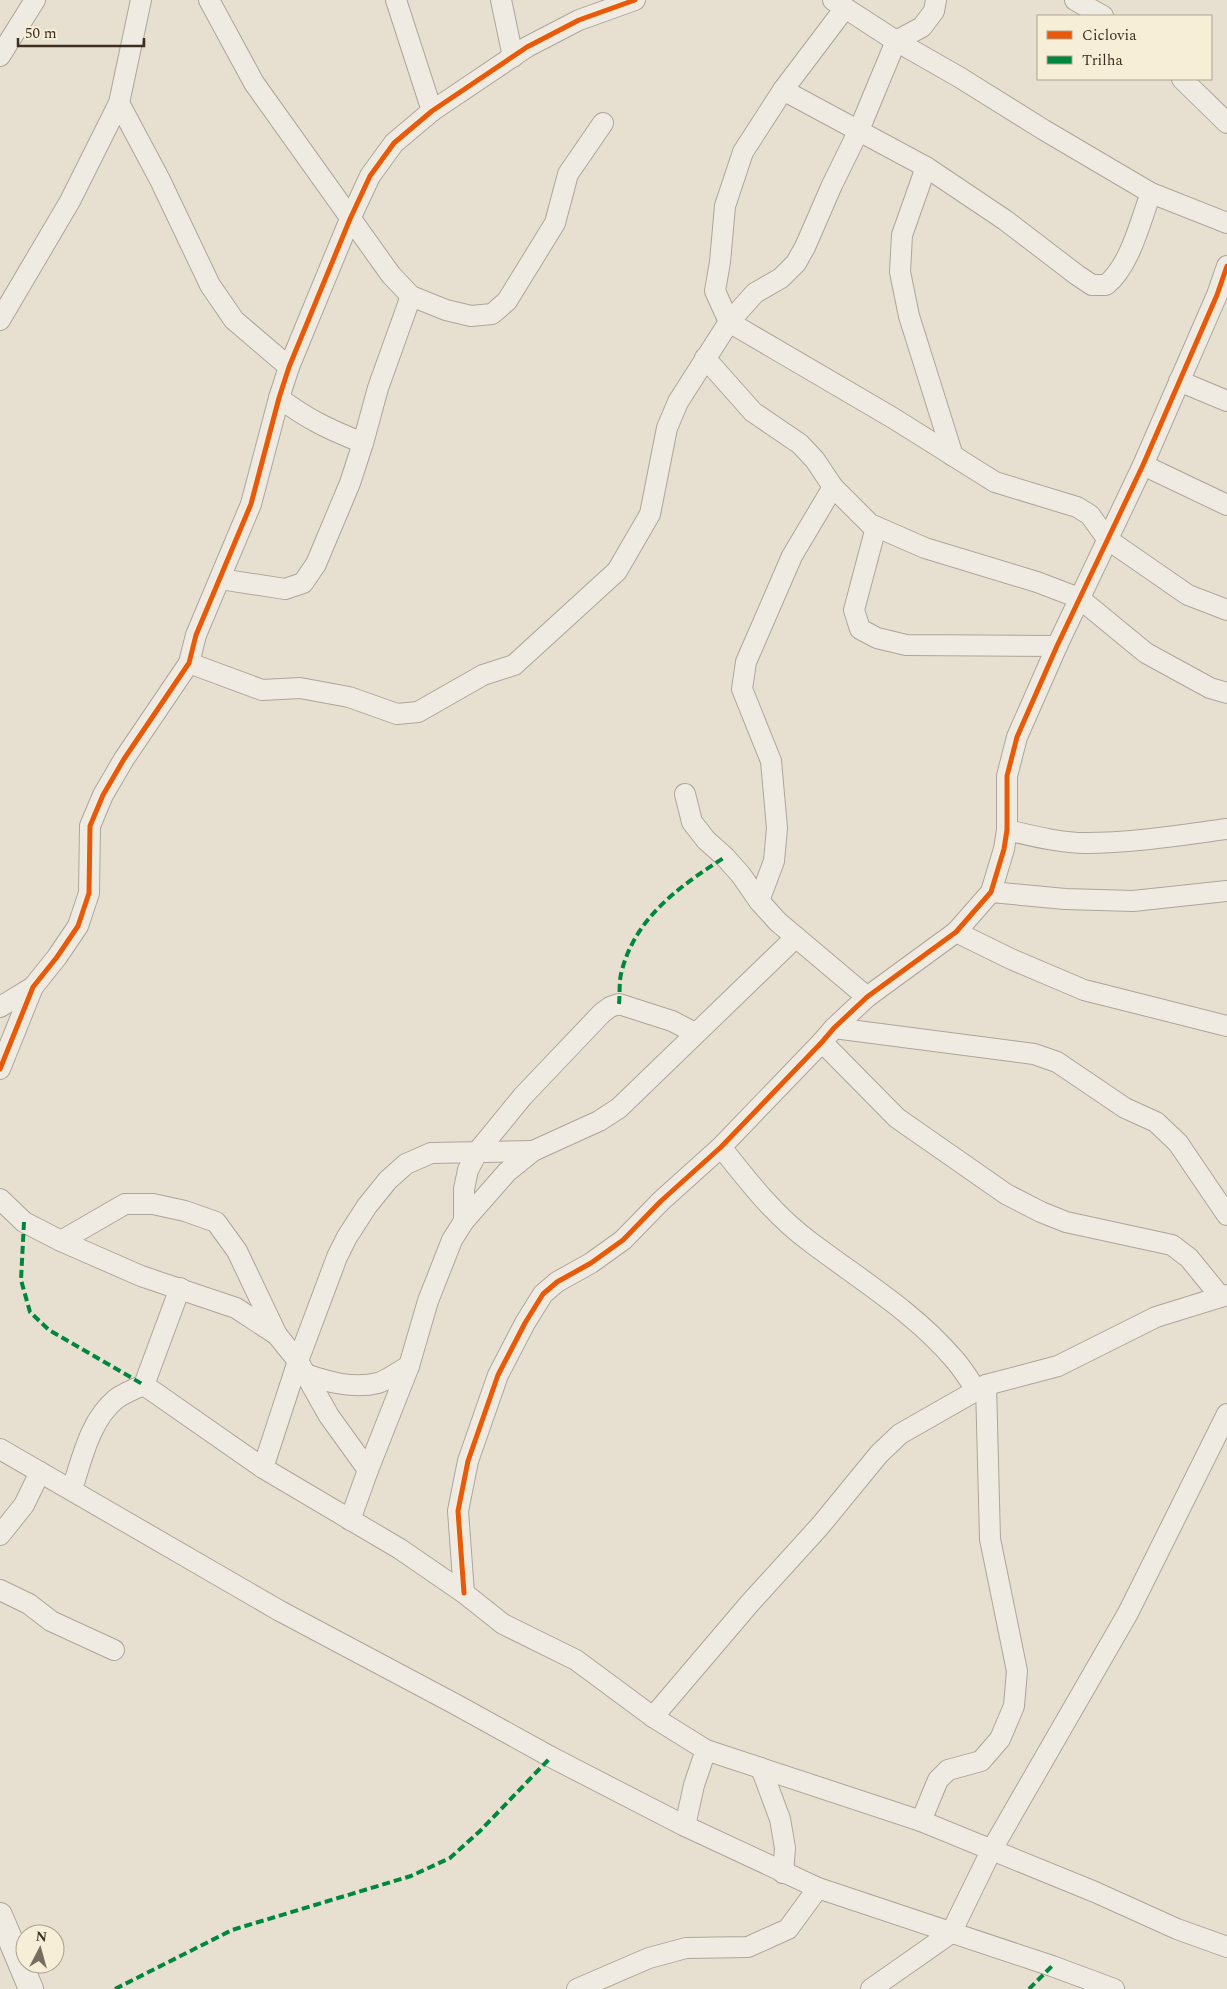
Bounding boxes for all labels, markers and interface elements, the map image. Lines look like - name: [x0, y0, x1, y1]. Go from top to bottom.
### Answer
- scale bar: [18, 15, 144, 47]
- legend: [1037, 15, 1212, 80]
- text: 50 m: [25, 22, 57, 45]
- text: Ciclovia: [1082, 24, 1137, 47]
- text: Trilha: [1082, 49, 1123, 72]
- north arrow: [15, 1924, 65, 1974]
- text: N: [35, 1926, 48, 1948]

